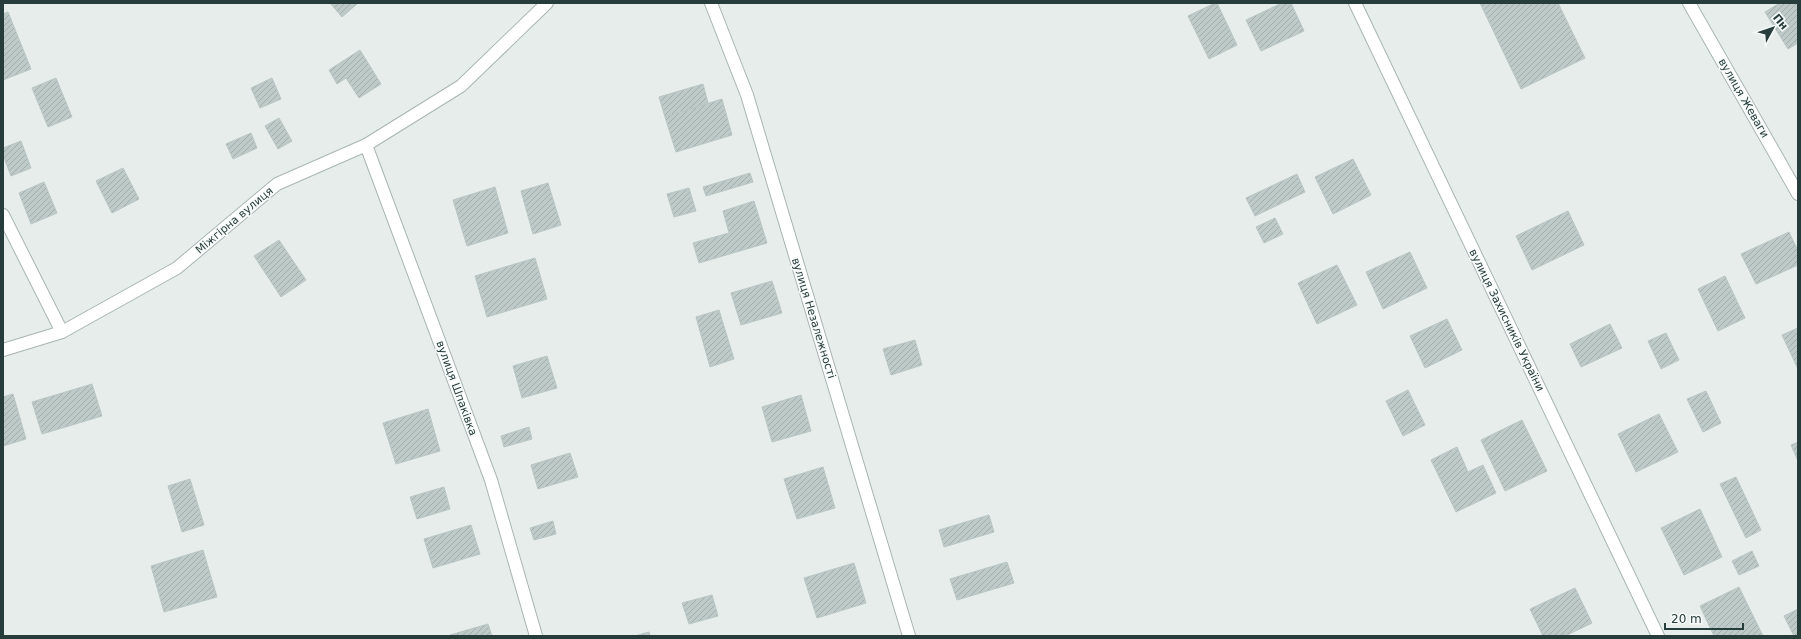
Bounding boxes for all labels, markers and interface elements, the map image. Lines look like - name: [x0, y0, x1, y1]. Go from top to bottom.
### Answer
- north arrow: [1753, 8, 1793, 48]
- text: Пн: [1770, 11, 1791, 33]
- street label: вулиця Жеваги: [1716, 56, 1772, 140]
- street label: Міжгірна вулиця: [193, 184, 276, 257]
- street label: вулиця Захисників України: [1466, 247, 1547, 394]
- street label: вулиця Незалежності: [789, 256, 838, 380]
- street label: вулиця Шпаківка: [433, 339, 480, 437]
- scale bar: [1665, 605, 1743, 631]
- text: 20 m: [1671, 612, 1702, 626]

